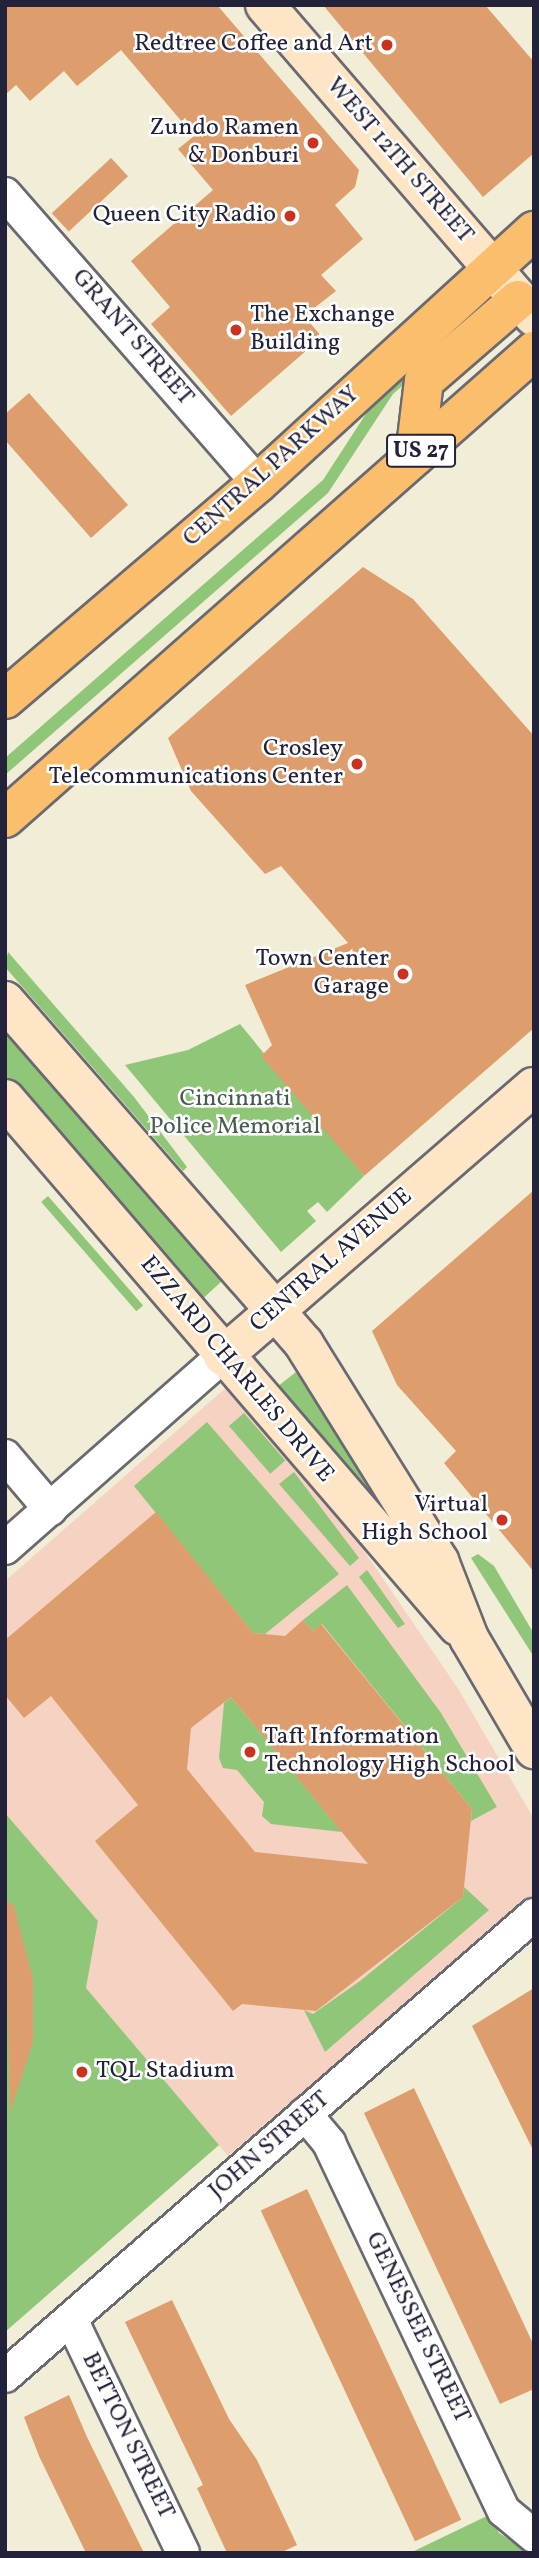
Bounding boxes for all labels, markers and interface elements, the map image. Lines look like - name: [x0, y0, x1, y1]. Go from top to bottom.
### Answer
- place label: Redtree Coffee and Art: [134, 31, 373, 59]
- marker: Redtree Coffee and Art: [379, 37, 395, 53]
- street label: WEST 12TH STREET: [319, 72, 479, 250]
- place label: Zundo Ramen & Donburi: [150, 115, 299, 171]
- marker: Zundo Ramen & Donburi: [305, 135, 321, 151]
- place label: Queen City Radio: [92, 202, 276, 230]
- marker: Queen City Radio: [282, 208, 298, 224]
- street label: GRANT STREET: [65, 264, 199, 412]
- place label: The Exchange Building: [250, 302, 395, 358]
- marker: The Exchange Building: [228, 322, 244, 338]
- street label: CENTRAL PARKWAY: [178, 380, 366, 554]
- road number: US 27: [386, 432, 456, 471]
- place label: Crosley Telecommunications Center: [49, 736, 343, 792]
- marker: Crosley Telecommunications Center: [349, 756, 365, 772]
- place label: Town Center Garage: [255, 946, 389, 1002]
- marker: Town Center Garage: [395, 966, 411, 982]
- park label: Cincinnati Police Memorial: [150, 1086, 320, 1142]
- street label: CENTRAL AVENUE: [245, 1183, 419, 1339]
- street label: EZZARD CHARLES DRIVE: [133, 1251, 339, 1489]
- place label: Virtual High School: [361, 1492, 488, 1548]
- marker: Virtual High School: [494, 1512, 510, 1528]
- place label: Taft Information Technology High School: [264, 1724, 516, 1780]
- marker: Taft Information Technology High School: [242, 1744, 258, 1760]
- place label: TQL Stadium: [96, 2058, 235, 2086]
- marker: TQL Stadium: [74, 2064, 90, 2080]
- street label: JOHN STREET: [204, 2086, 336, 2206]
- street label: GENESSEE STREET: [358, 2228, 476, 2428]
- street label: BETTON STREET: [74, 2348, 180, 2524]

